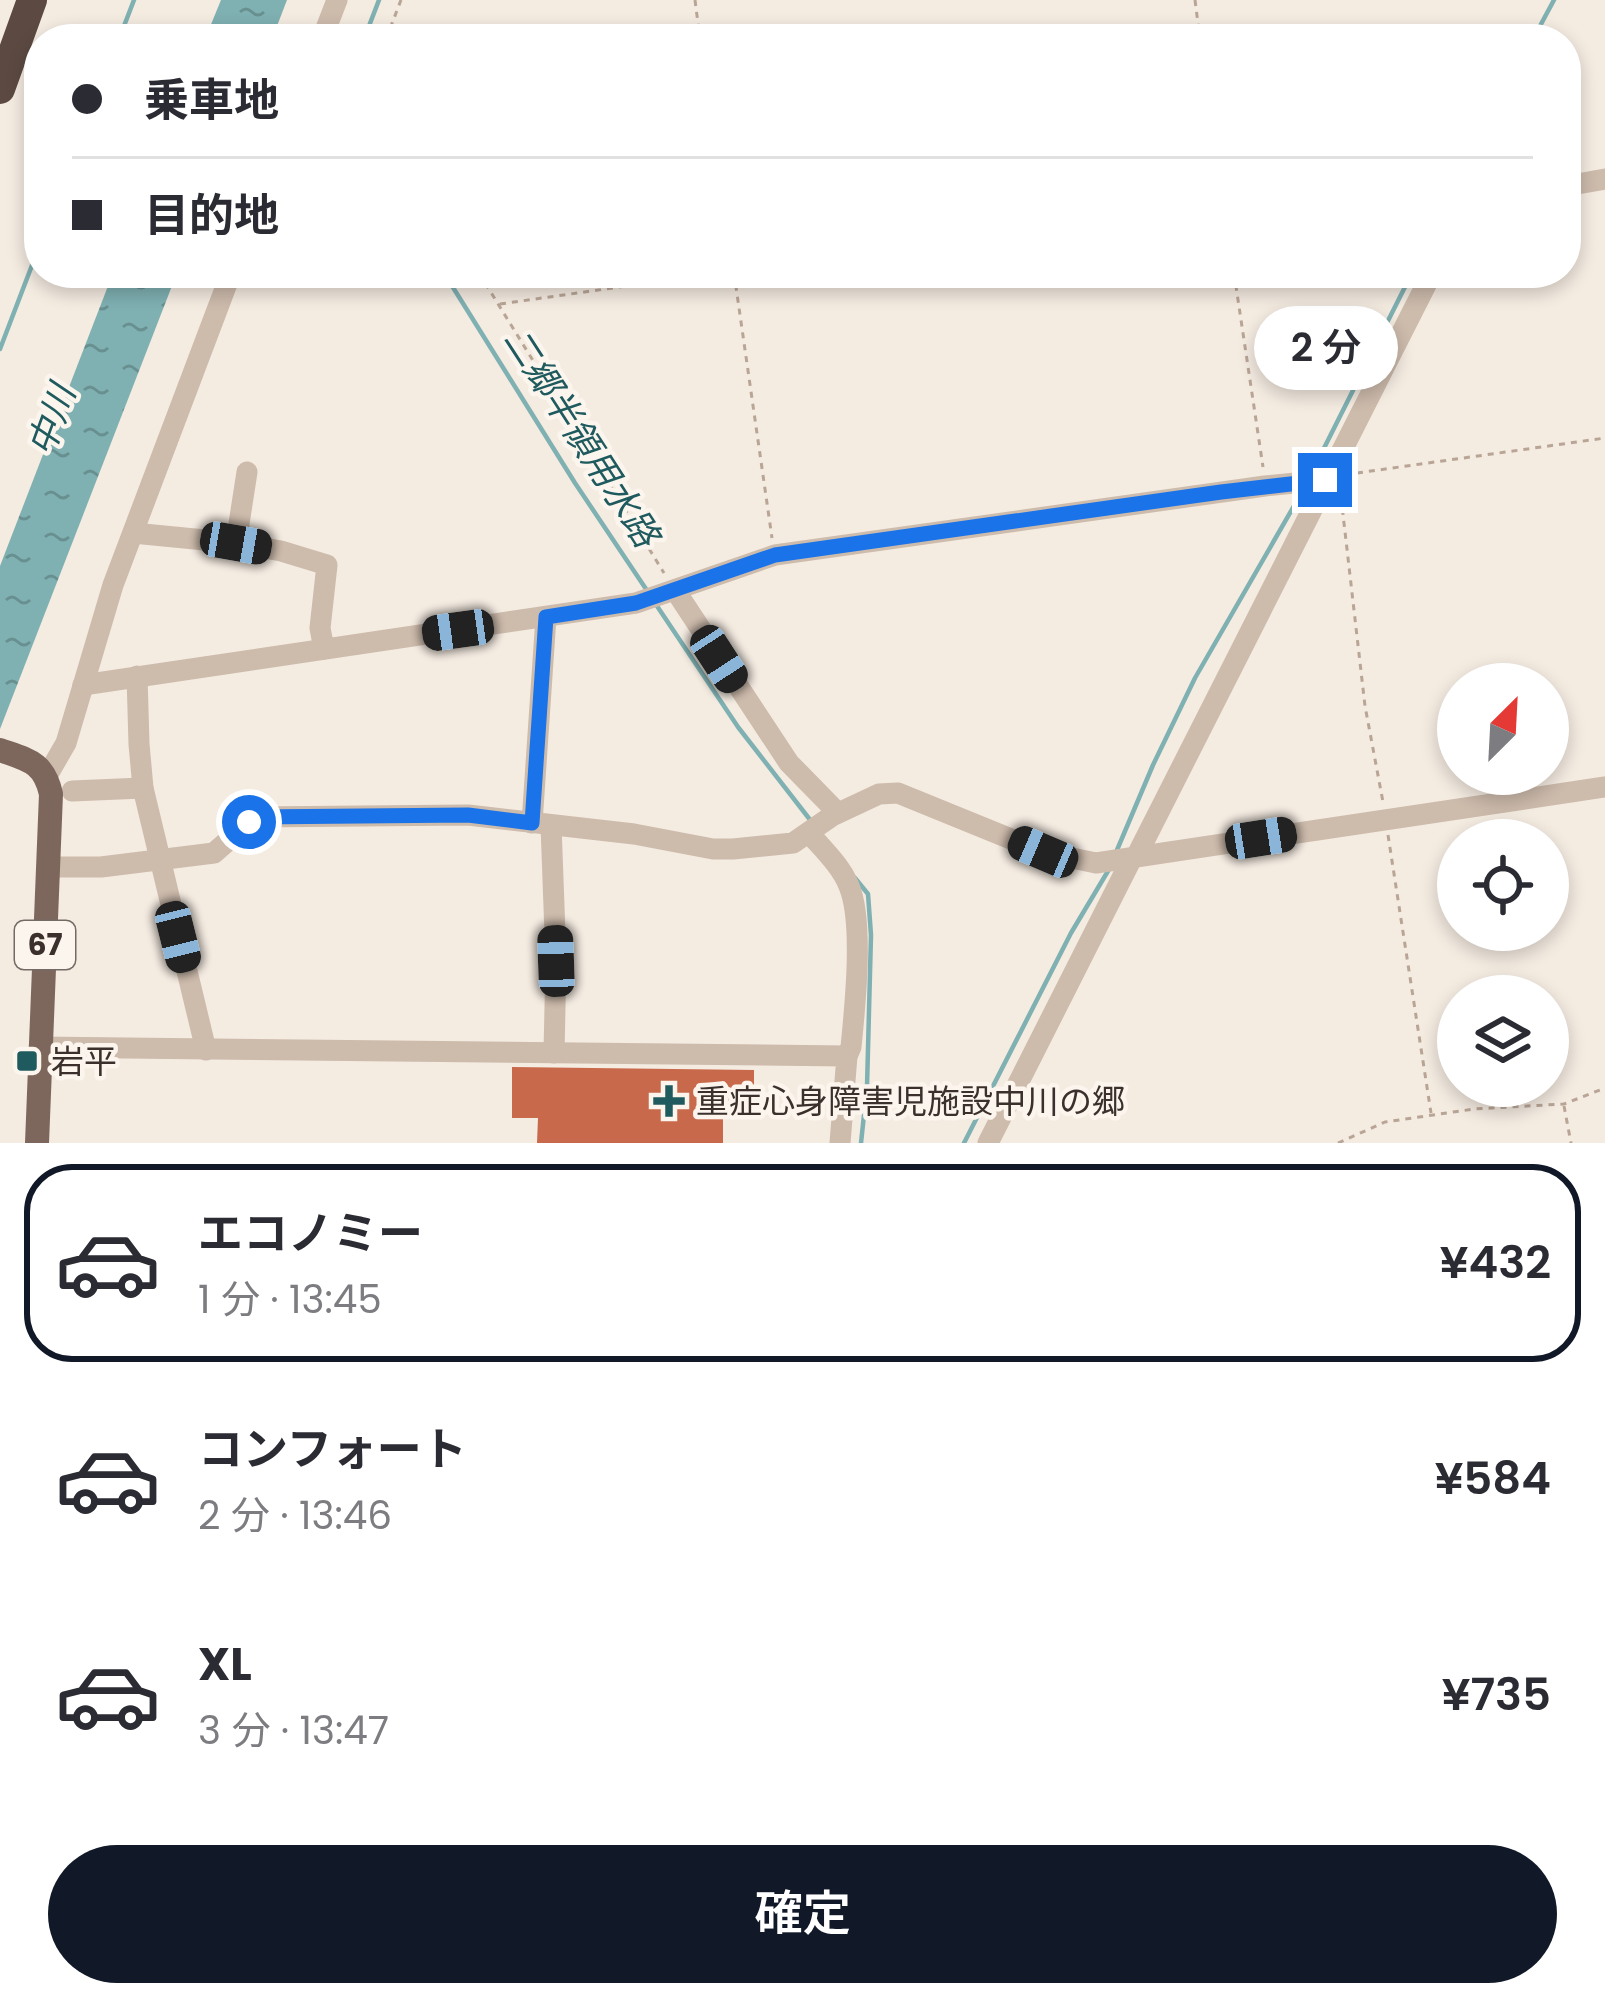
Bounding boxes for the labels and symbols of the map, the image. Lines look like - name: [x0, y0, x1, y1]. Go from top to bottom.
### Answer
- callout: 2 分: [1253, 306, 1397, 390]
- water label: 二郷半領用水路: [492, 318, 673, 559]
- water label: 中川: [15, 374, 89, 463]
- route end: [1298, 453, 1352, 507]
- car: [197, 519, 275, 567]
- car: [420, 607, 496, 653]
- car: [684, 619, 754, 699]
- north arrow: [1437, 663, 1569, 795]
- route start: [222, 795, 276, 849]
- car: [1223, 815, 1299, 861]
- car: [1003, 821, 1083, 883]
- car: [152, 898, 204, 976]
- road number: 67: [15, 921, 75, 969]
- car: [537, 924, 575, 998]
- place label: 岩平: [51, 1038, 117, 1085]
- marker: 岩平: [14, 1048, 40, 1074]
- place label: 重症心身障害児施設中川の郷: [696, 1078, 1125, 1125]
- marker: 重症心身障害児施設中川の郷: [653, 1085, 685, 1117]

